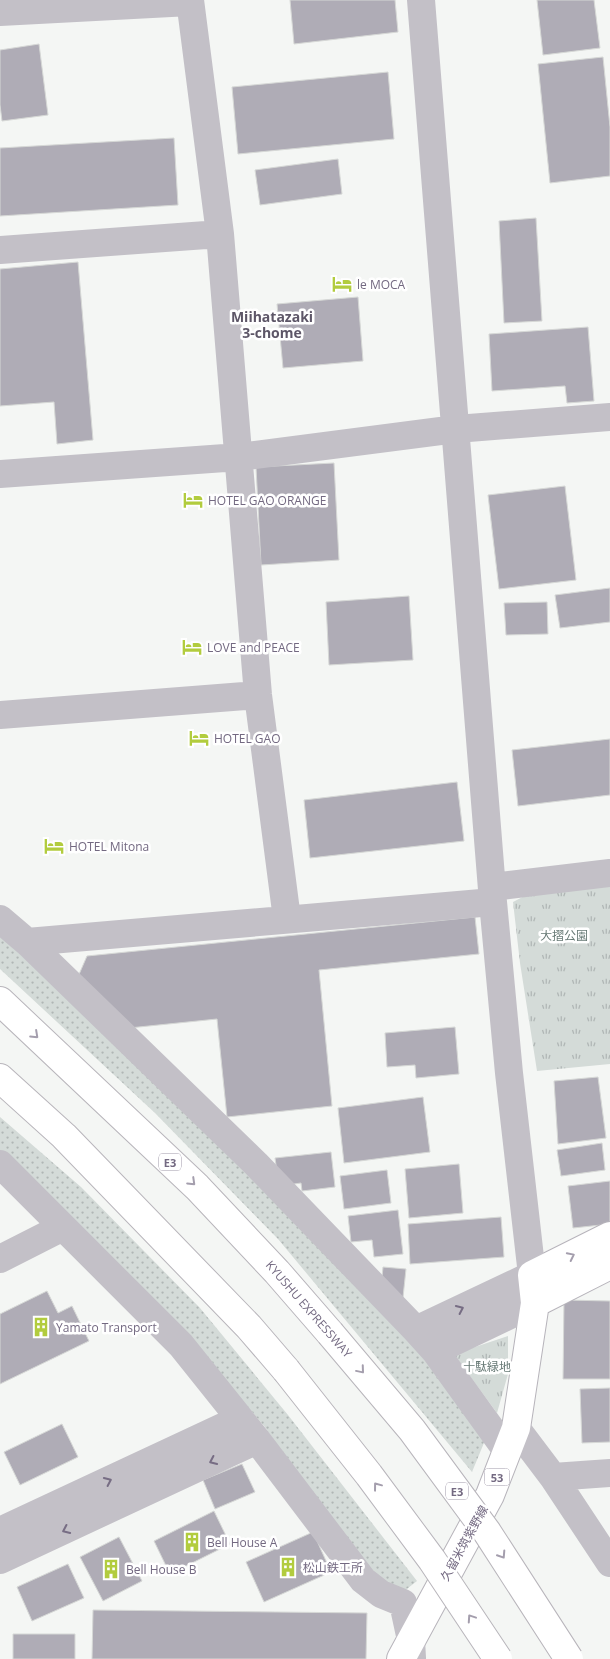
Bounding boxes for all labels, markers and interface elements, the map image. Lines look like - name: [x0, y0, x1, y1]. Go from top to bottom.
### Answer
- hotel icon: le MOCA: [331, 273, 353, 295]
- place label: le MOCA: [357, 276, 406, 293]
- district label: Miihatazaki 3-chome: [231, 307, 313, 342]
- hotel icon: HOTEL GAO ORANGE: [182, 489, 204, 511]
- place label: HOTEL GAO ORANGE: [208, 492, 326, 509]
- hotel icon: LOVE and PEACE: [181, 636, 203, 658]
- place label: LOVE and PEACE: [207, 639, 300, 656]
- hotel icon: HOTEL GAO: [188, 727, 210, 749]
- place label: HOTEL GAO: [214, 730, 281, 747]
- hotel icon: HOTEL Mitona: [43, 835, 65, 857]
- place label: HOTEL Mitona: [69, 838, 149, 855]
- park label: 大摺公園: [540, 927, 588, 944]
- one-way arrow: [30, 1029, 39, 1038]
- road number: E3: [159, 1154, 181, 1170]
- one-way arrow: [186, 1176, 195, 1185]
- one-way arrow: [566, 1252, 575, 1262]
- street label: KYUSHU EXPRESSWAY: [262, 1257, 356, 1361]
- one-way arrow: [455, 1305, 464, 1316]
- building icon: Yamato Transport: [30, 1316, 52, 1338]
- place label: Yamato Transport: [56, 1319, 157, 1336]
- park label: 十駄緑地: [463, 1358, 511, 1375]
- one-way arrow: [356, 1364, 364, 1373]
- one-way arrow: [209, 1455, 218, 1465]
- road number: 53: [484, 1468, 510, 1485]
- one-way arrow: [103, 1477, 112, 1488]
- road number: E3: [446, 1482, 468, 1500]
- one-way arrow: [375, 1483, 383, 1492]
- street label: 久留米筑紫野線: [436, 1502, 492, 1584]
- one-way arrow: [62, 1523, 71, 1533]
- building icon: Bell House A: [181, 1531, 203, 1553]
- place label: Bell House A: [207, 1534, 278, 1551]
- one-way arrow: [496, 1549, 505, 1559]
- building icon: 松山鉄工所: [277, 1556, 299, 1578]
- building icon: Bell House B: [100, 1558, 122, 1580]
- place label: 松山鉄工所: [303, 1559, 363, 1576]
- place label: Bell House B: [126, 1561, 197, 1578]
- one-way arrow: [468, 1615, 477, 1624]

